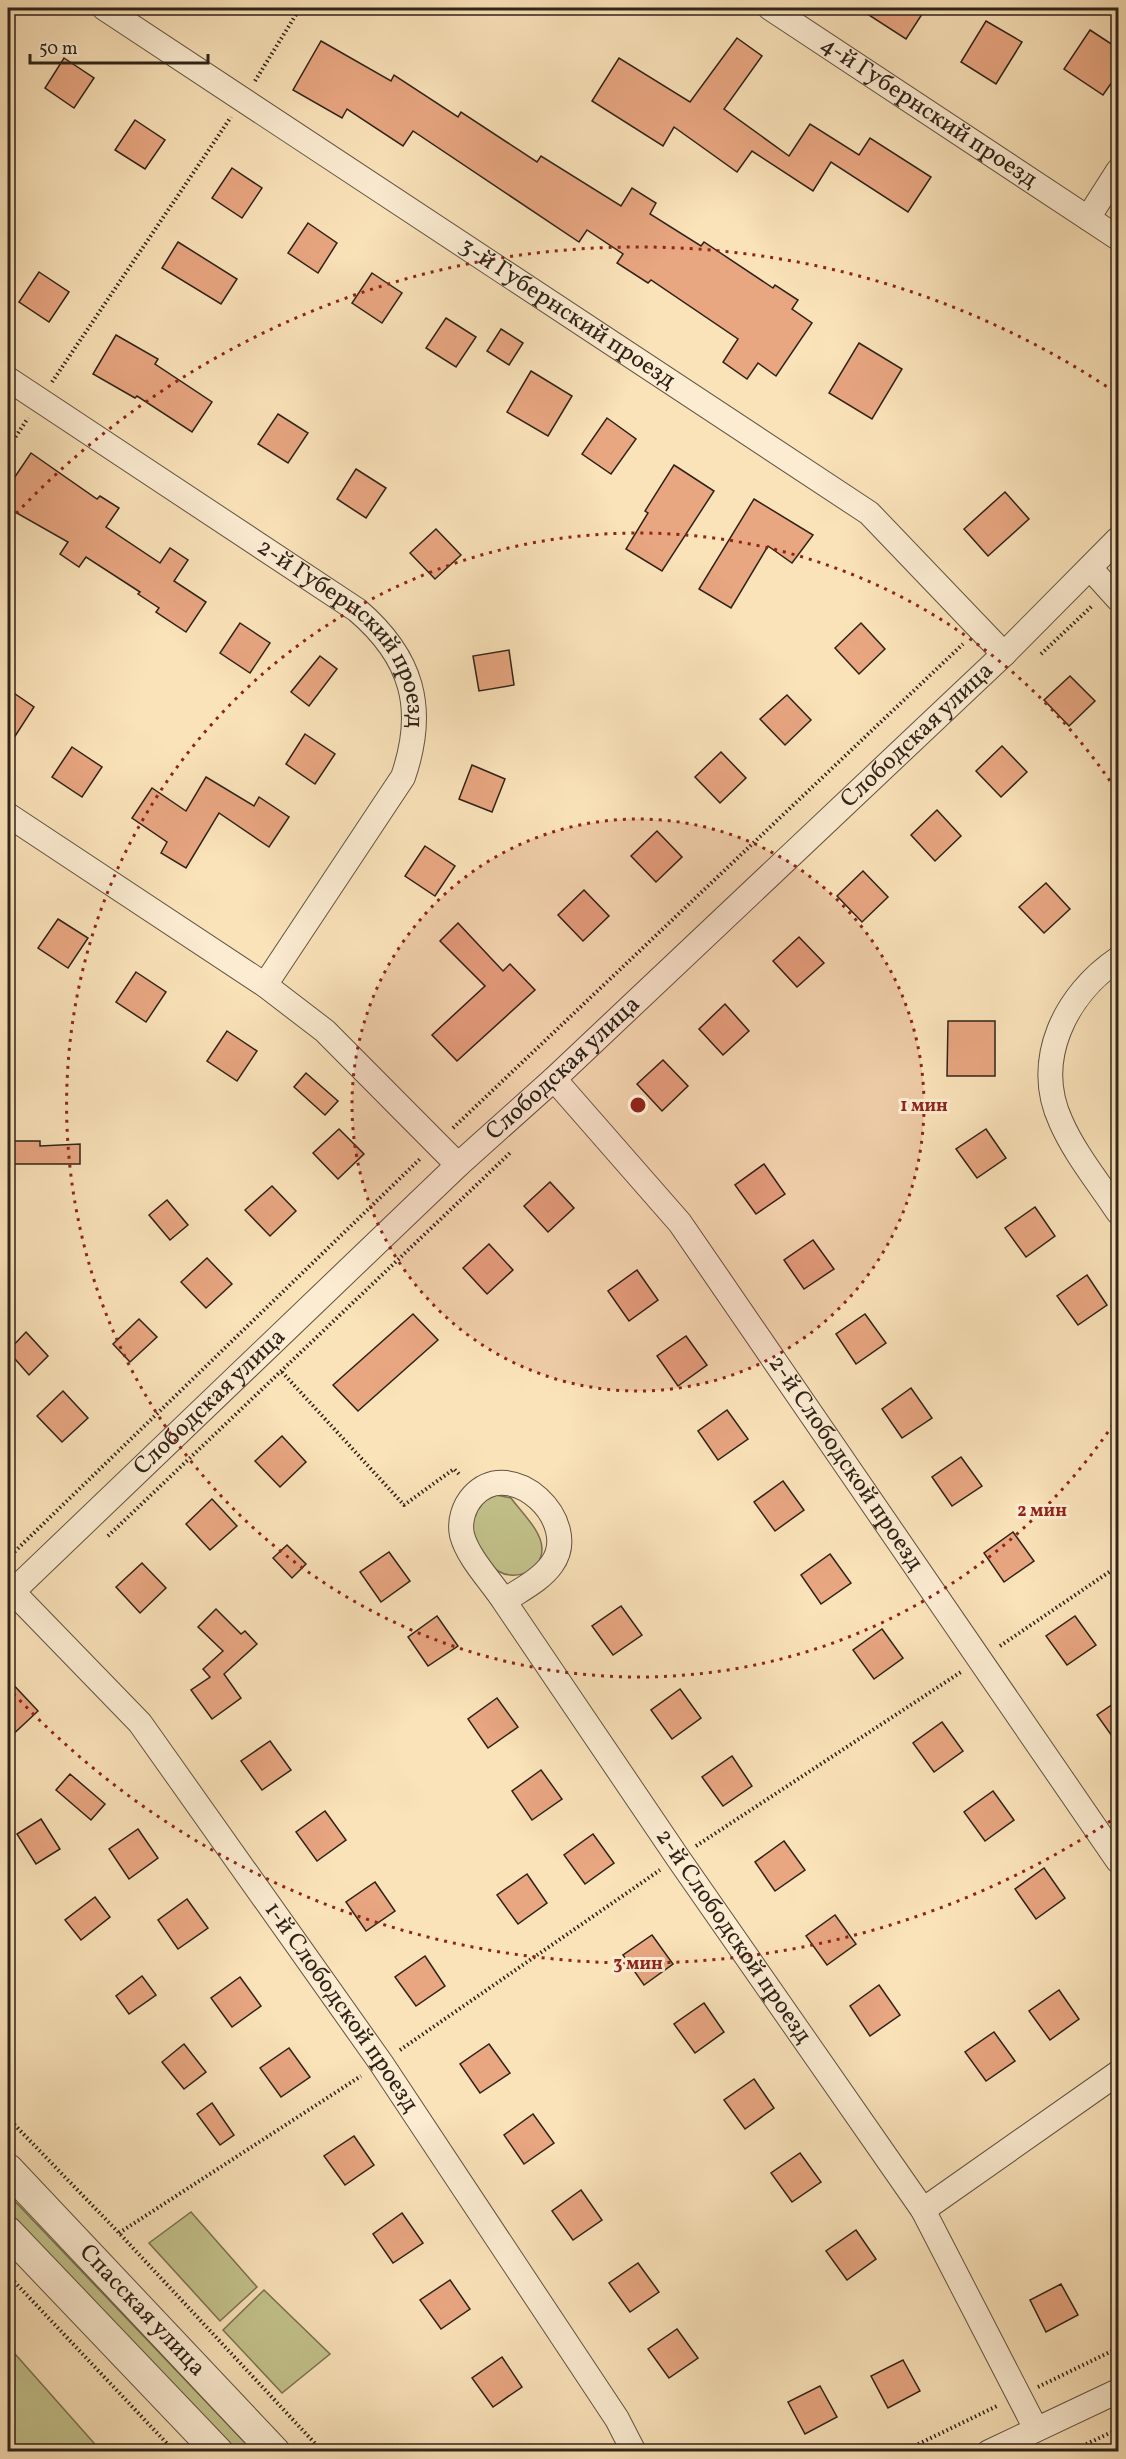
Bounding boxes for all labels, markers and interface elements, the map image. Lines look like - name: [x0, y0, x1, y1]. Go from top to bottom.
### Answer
- scale bar: [30, 27, 208, 65]
- street label: 4-й Губернский проезд: [813, 29, 1044, 197]
- text: 50 m: [39, 37, 78, 62]
- street label: 3-й Губернский проезд: [452, 230, 682, 398]
- street label: 2-й Губернский проезд: [250, 531, 431, 729]
- street label: Слободская улица: [833, 655, 1002, 817]
- street label: Слободская улица: [479, 989, 648, 1149]
- text: 1 мин: [900, 1094, 948, 1119]
- centre of rings: [628, 1095, 648, 1115]
- street label: Слободская улица: [126, 1321, 294, 1484]
- street label: 2-й Слободской проезд: [759, 1349, 931, 1578]
- text: 2 мин: [1017, 1499, 1067, 1524]
- street label: 2-й Слободской проезд: [646, 1822, 820, 2051]
- street label: 1-й Слободской проезд: [255, 1895, 427, 2120]
- text: 3 мин: [613, 1952, 663, 1977]
- street label: Спасская улица: [71, 2237, 213, 2385]

